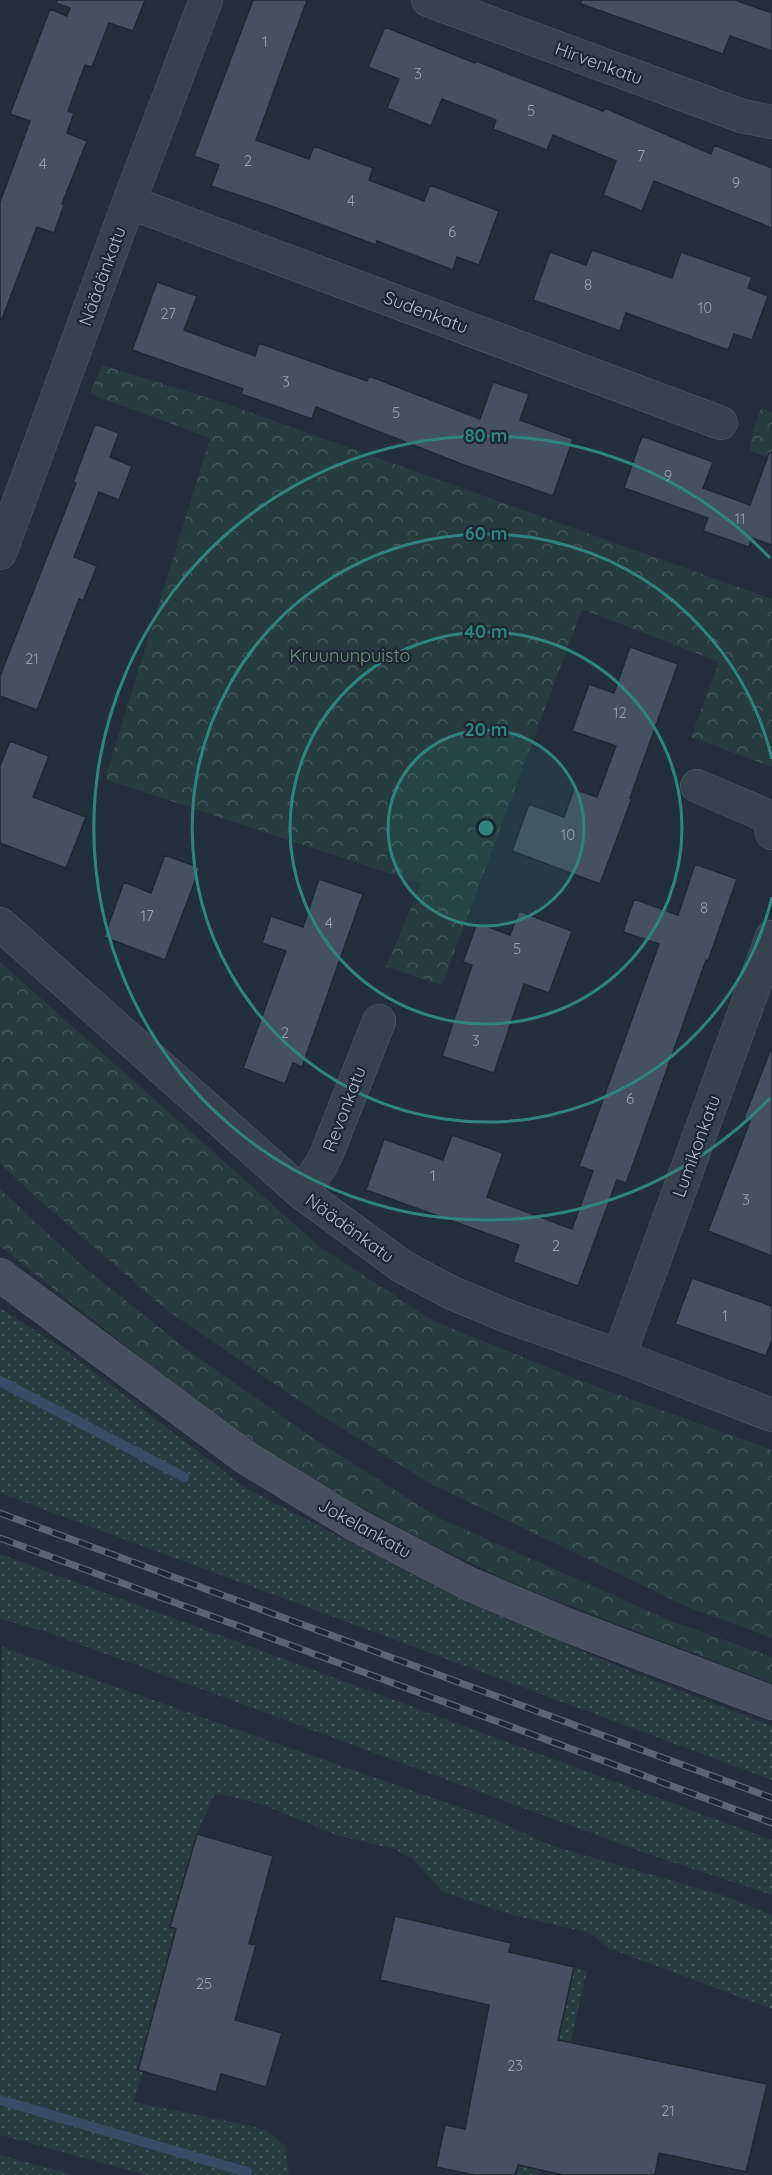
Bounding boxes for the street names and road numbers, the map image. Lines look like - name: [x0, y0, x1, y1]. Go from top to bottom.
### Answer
- street label: Hirvenkatu: [552, 37, 646, 89]
- street label: Näädänkatu: [73, 223, 131, 329]
- street label: Sudenkatu: [380, 285, 472, 339]
- street label: Revonkatu: [317, 1063, 371, 1155]
- street label: Lumikonkatu: [667, 1092, 725, 1200]
- street label: Näädänkatu: [301, 1188, 399, 1268]
- street label: Jokelankatu: [314, 1493, 416, 1563]

